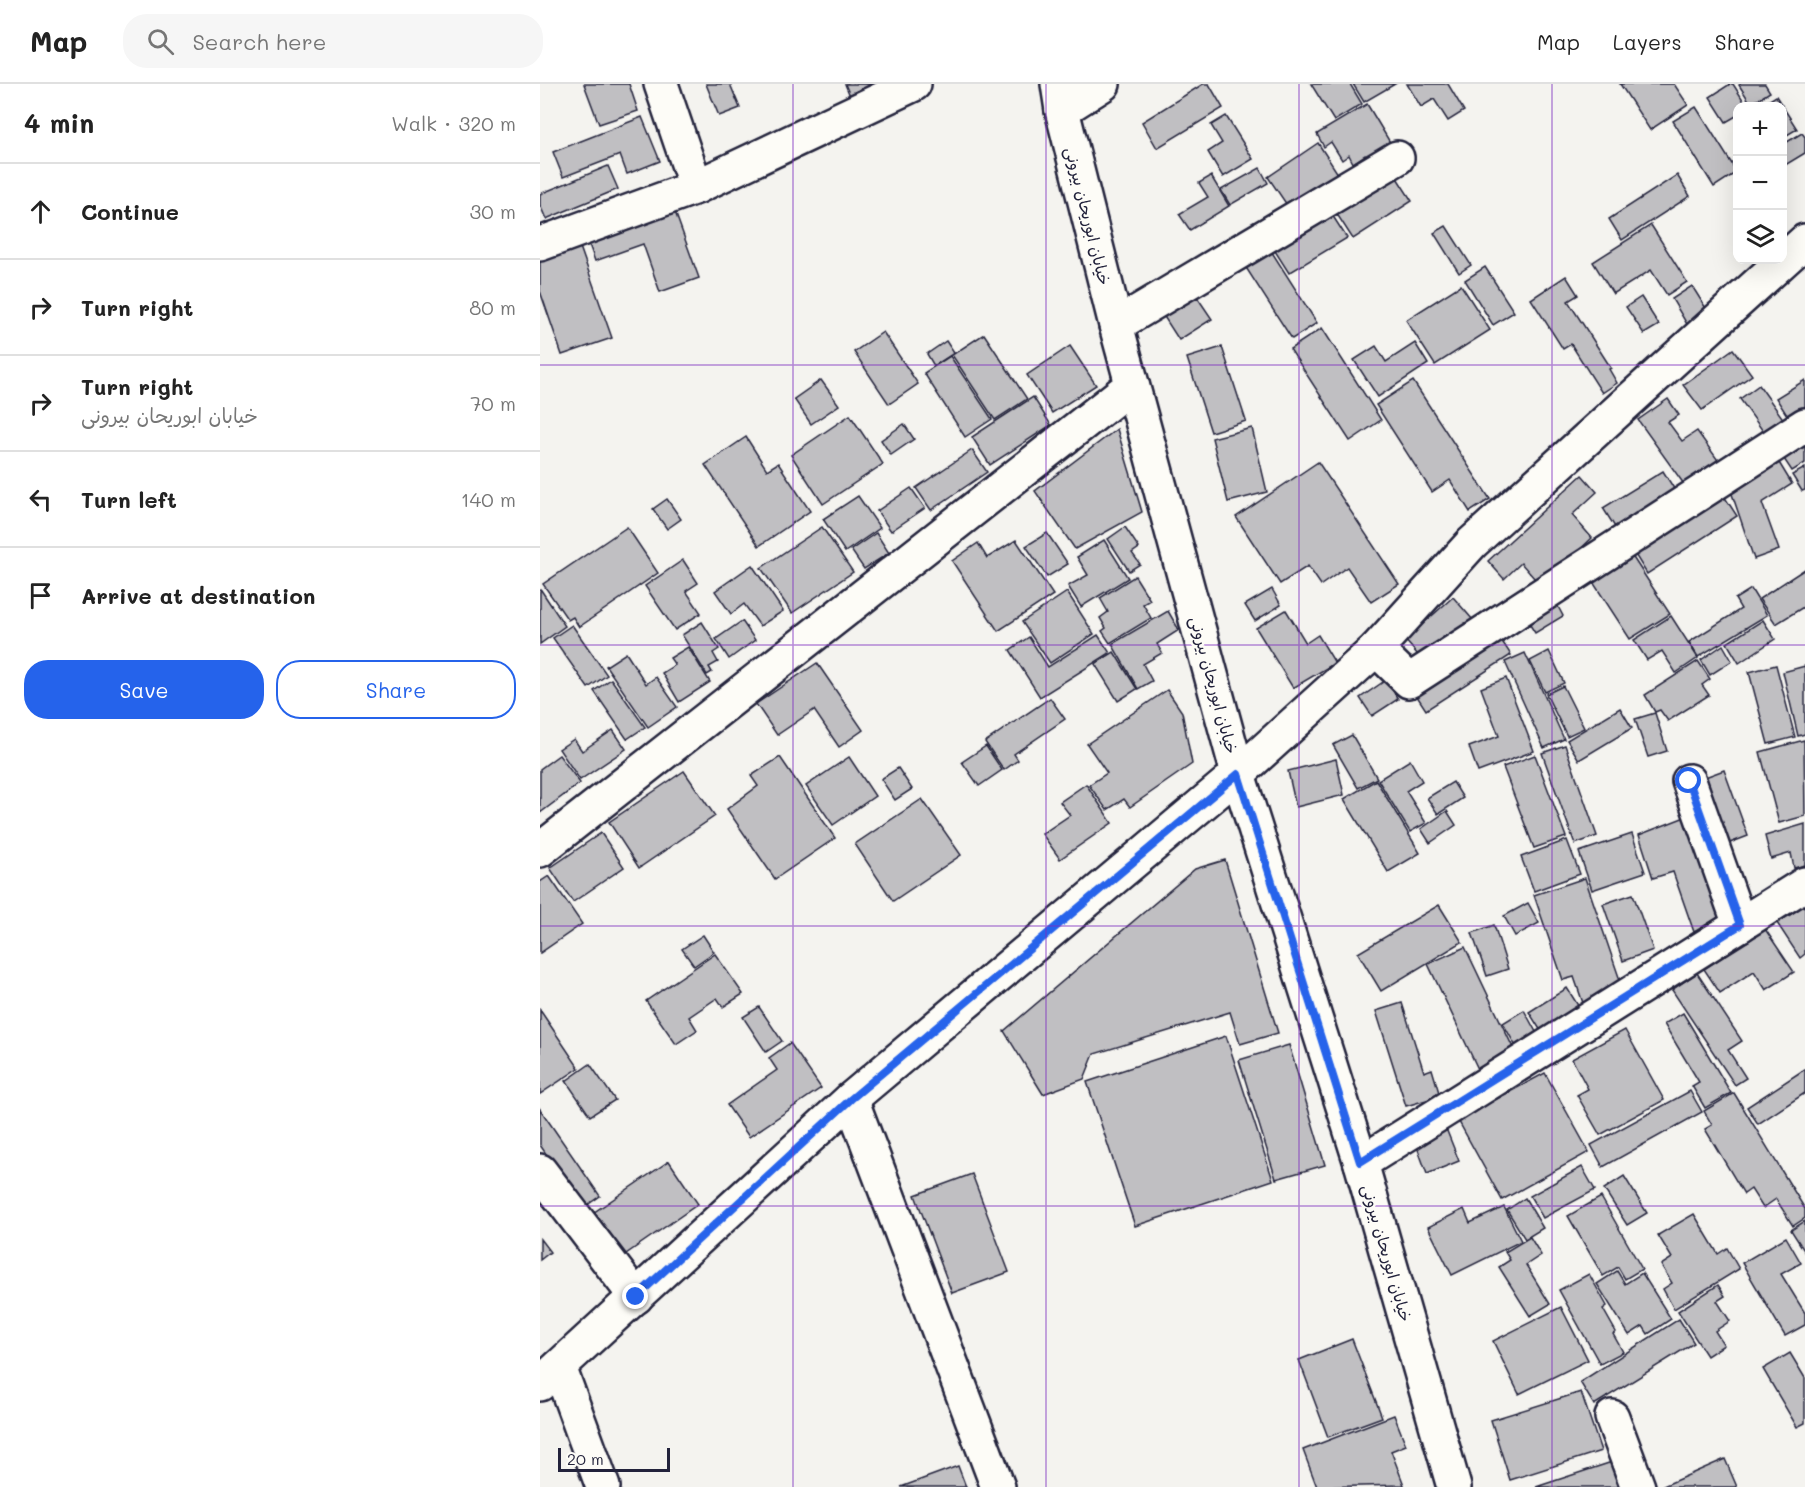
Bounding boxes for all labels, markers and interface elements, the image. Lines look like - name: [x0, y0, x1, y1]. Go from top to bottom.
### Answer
- search box: [123, 14, 543, 68]
- text: Map: [30, 23, 87, 59]
- icon: search: [144, 25, 177, 58]
- text: Search here: [192, 27, 326, 56]
- text: Map: [1537, 28, 1580, 55]
- text: Layers: [1613, 28, 1682, 55]
- text: Share: [1715, 28, 1775, 55]
- map controls: [1733, 102, 1787, 264]
- button: +: [1733, 102, 1787, 156]
- text: 4 min: [24, 106, 94, 140]
- text: Walk · 320 m: [391, 110, 516, 136]
- street label: خیابان ابوریحان بیرونی: [1060, 145, 1116, 287]
- button: −: [1733, 156, 1787, 210]
- icon: ahead: [24, 195, 57, 228]
- text: Continue: [81, 197, 179, 226]
- text: 30 m: [470, 198, 516, 224]
- button: layers: [1733, 210, 1787, 264]
- icon: right: [24, 291, 57, 324]
- text: Turn right: [81, 293, 193, 322]
- text: 80 m: [469, 294, 516, 320]
- text: Turn right: [81, 372, 193, 401]
- icon: right: [24, 387, 57, 420]
- text: 70 m: [470, 390, 516, 416]
- text: خیابان ابوریحان بیرونی: [81, 402, 258, 428]
- icon: left: [24, 483, 57, 516]
- text: Turn left: [81, 485, 177, 514]
- text: 140 m: [461, 486, 516, 512]
- icon: arrive: [24, 579, 57, 612]
- text: Arrive at destination: [81, 581, 316, 610]
- street label: خیابان ابوریحان بیرونی: [1185, 614, 1243, 756]
- button: Save: [24, 660, 264, 719]
- button: Share: [276, 660, 516, 719]
- route start: [1675, 767, 1701, 793]
- street label: خیابان ابوریحان بیرونی: [1357, 1182, 1417, 1324]
- route end: [622, 1283, 648, 1309]
- scale bar: [558, 1445, 670, 1472]
- text: 20 m: [567, 1448, 604, 1469]

